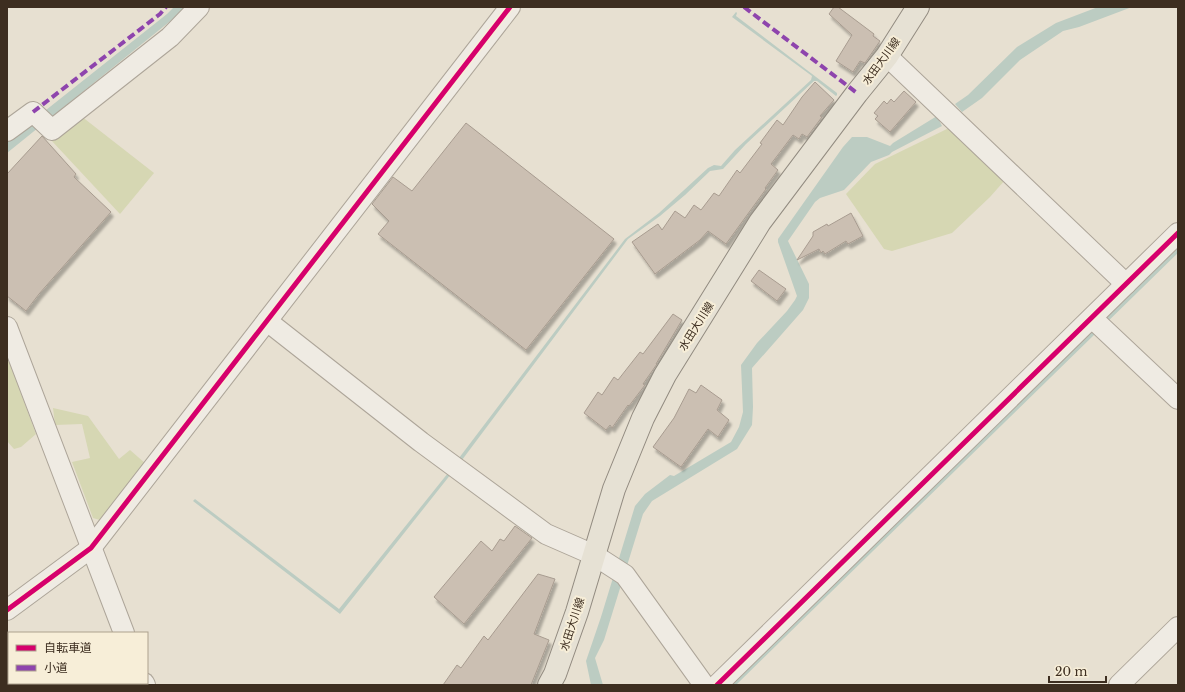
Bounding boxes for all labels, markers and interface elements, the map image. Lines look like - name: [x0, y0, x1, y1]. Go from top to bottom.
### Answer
- street label: 水田大川線: [859, 35, 903, 87]
- street label: 水田大川線: [675, 299, 717, 353]
- street label: 水田大川線: [557, 596, 587, 652]
- legend: [8, 632, 148, 684]
- text: 自転車道: [44, 640, 92, 655]
- scale bar: [1049, 658, 1106, 684]
- text: 小道: [44, 660, 68, 675]
- text: 20 m: [1055, 664, 1087, 679]

